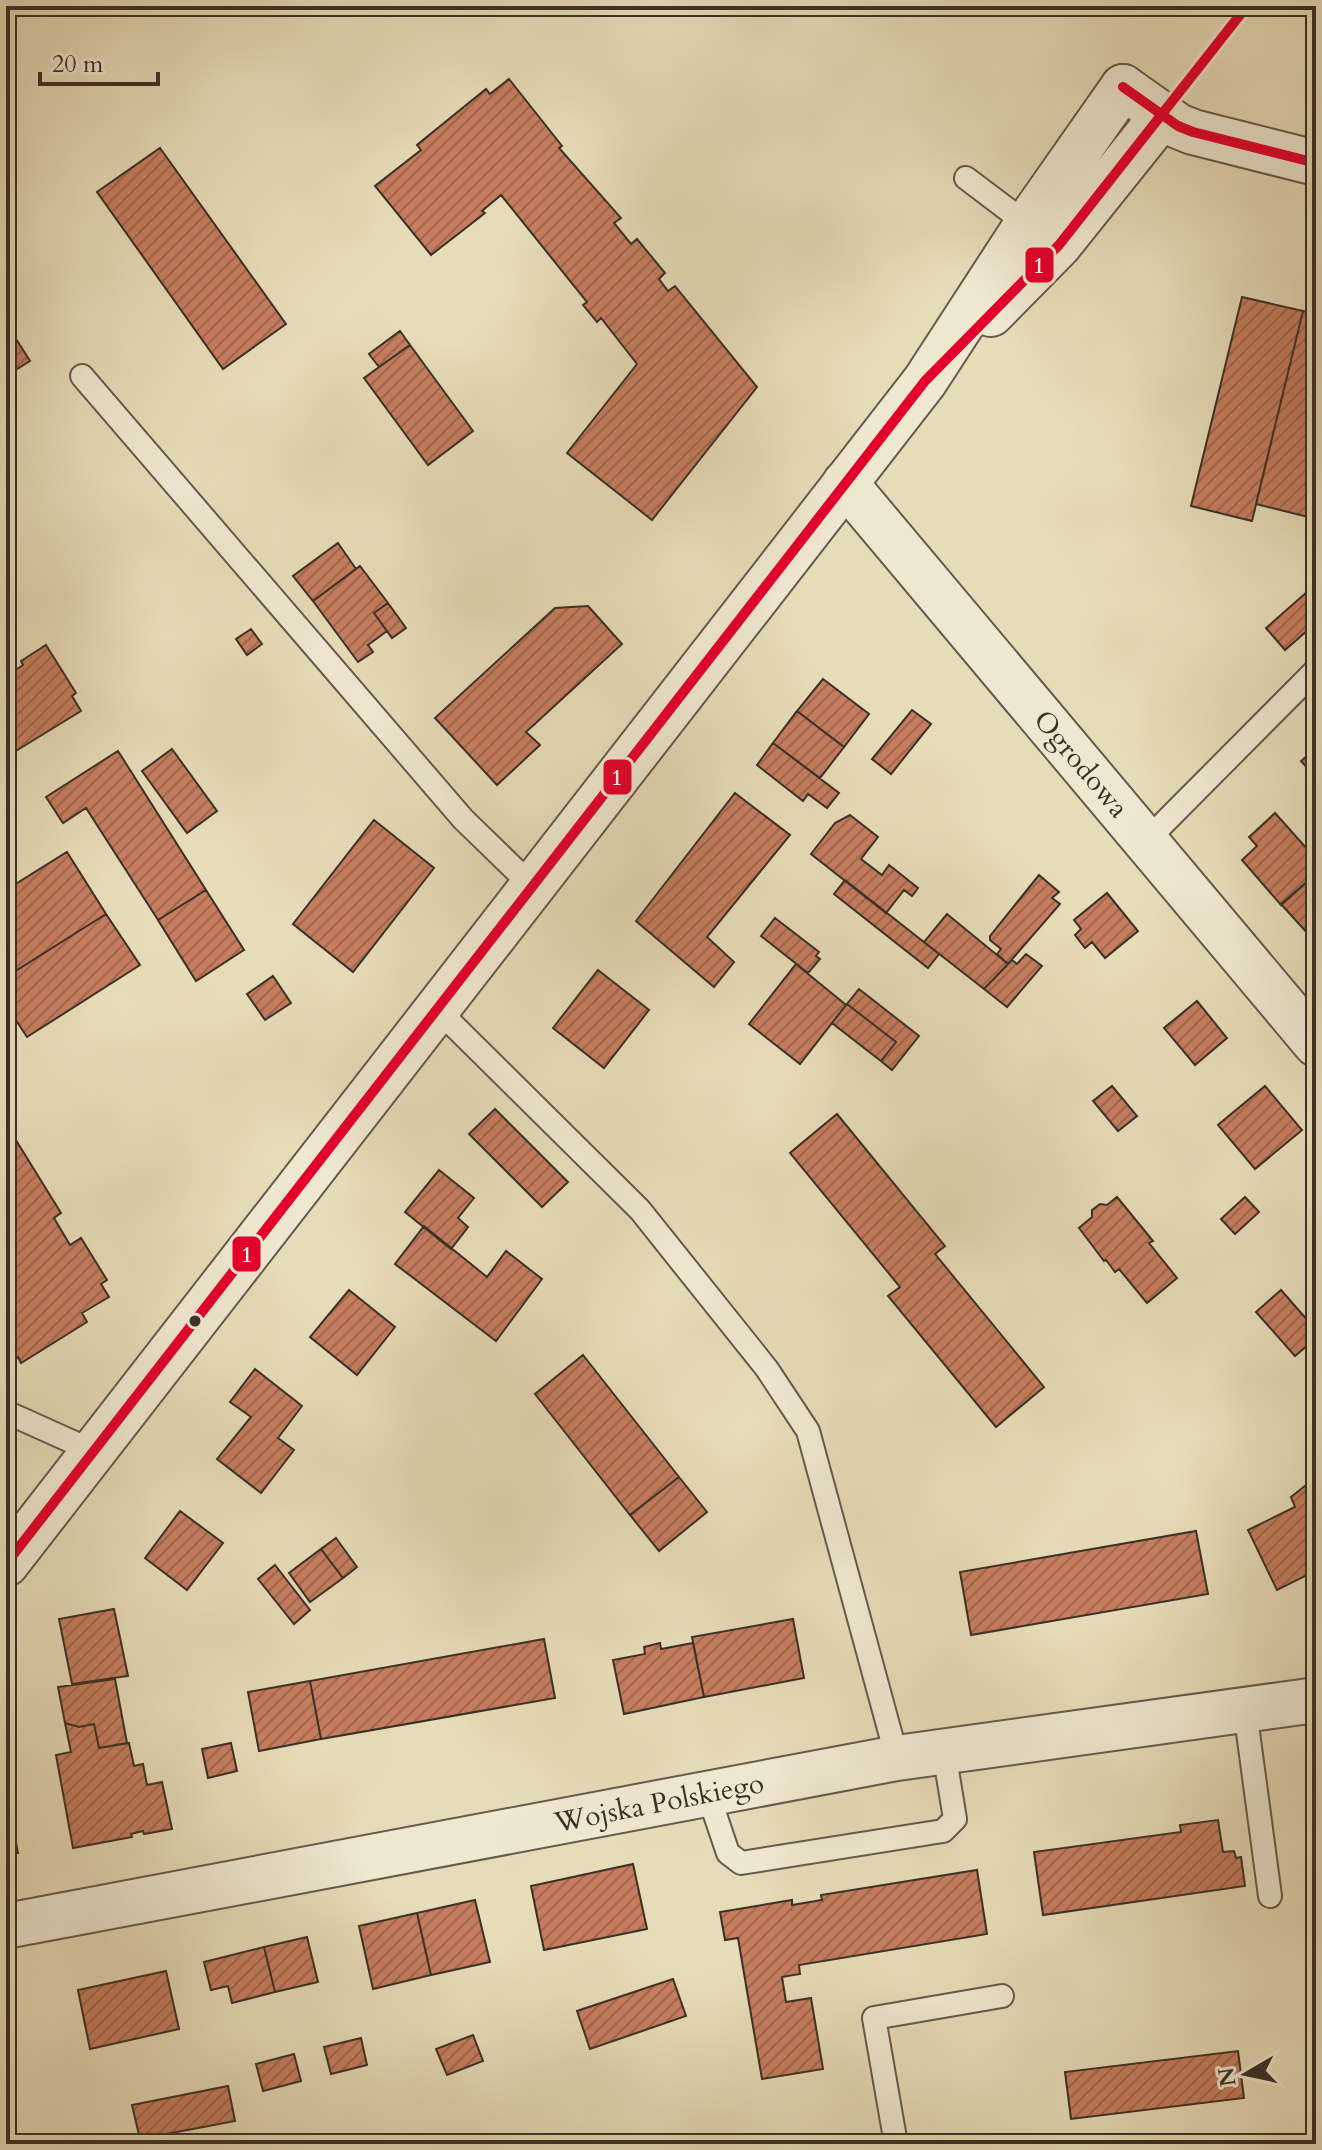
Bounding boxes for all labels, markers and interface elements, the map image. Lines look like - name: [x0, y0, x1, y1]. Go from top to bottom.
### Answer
- scale bar: [40, 36, 158, 86]
- text: 20 m: [52, 48, 104, 81]
- line badge: 1: [1024, 246, 1055, 284]
- text: 1: [1033, 251, 1045, 281]
- street label: Ogrodowa: [1025, 702, 1137, 826]
- line badge: 1: [602, 758, 633, 796]
- text: 1: [611, 763, 623, 793]
- line badge: 1: [231, 1235, 262, 1273]
- text: 1: [241, 1240, 253, 1270]
- unlabelled marker: [187, 1313, 203, 1329]
- street label: Wojska Polskiego: [550, 1764, 767, 1842]
- north arrow: [1206, 2034, 1286, 2114]
- text: N: [1211, 2065, 1244, 2089]

